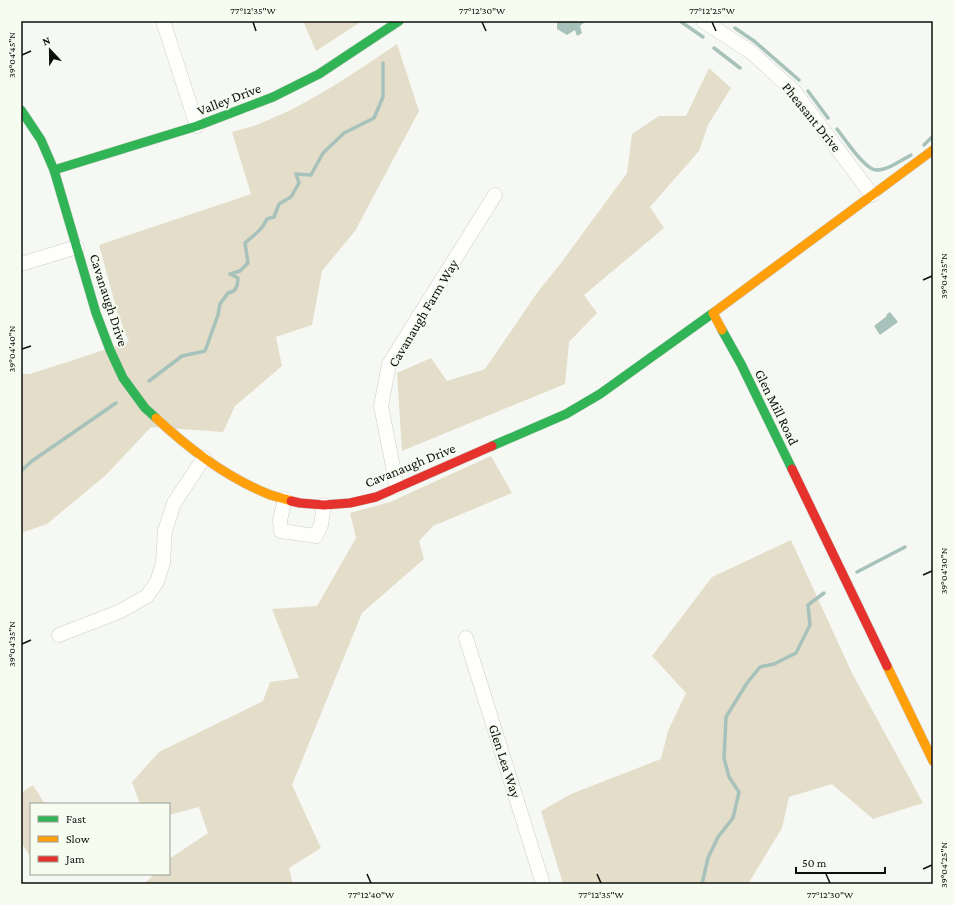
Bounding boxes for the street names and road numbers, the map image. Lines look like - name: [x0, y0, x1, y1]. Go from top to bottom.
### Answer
- street label: Pheasant Drive: [779, 79, 845, 155]
- street label: Valley Drive: [195, 80, 263, 118]
- street label: Cavanaugh Drive: [87, 252, 131, 348]
- street label: Cavanaugh Farm Way: [385, 256, 462, 370]
- street label: Glen Mill Road: [752, 366, 803, 448]
- street label: Cavanaugh Drive: [362, 440, 458, 490]
- street label: Glen Lea Way: [486, 722, 525, 800]

